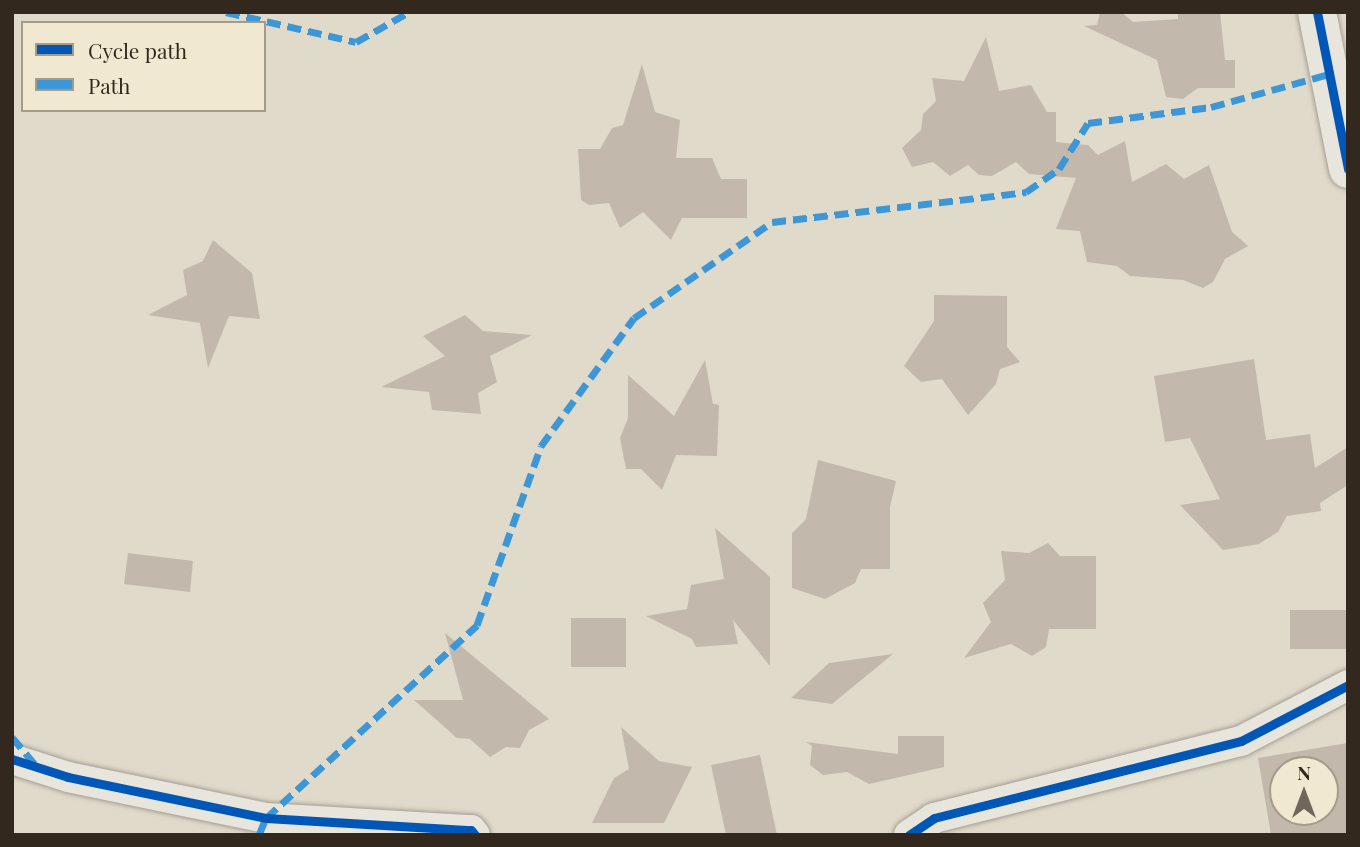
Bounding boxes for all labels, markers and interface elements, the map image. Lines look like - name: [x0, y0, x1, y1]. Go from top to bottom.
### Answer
- legend: [21, 21, 266, 112]
- text: Cycle path: [88, 36, 187, 64]
- text: Path: [88, 71, 130, 99]
- north arrow: [1269, 756, 1339, 826]
- text: N: [1297, 759, 1311, 785]

